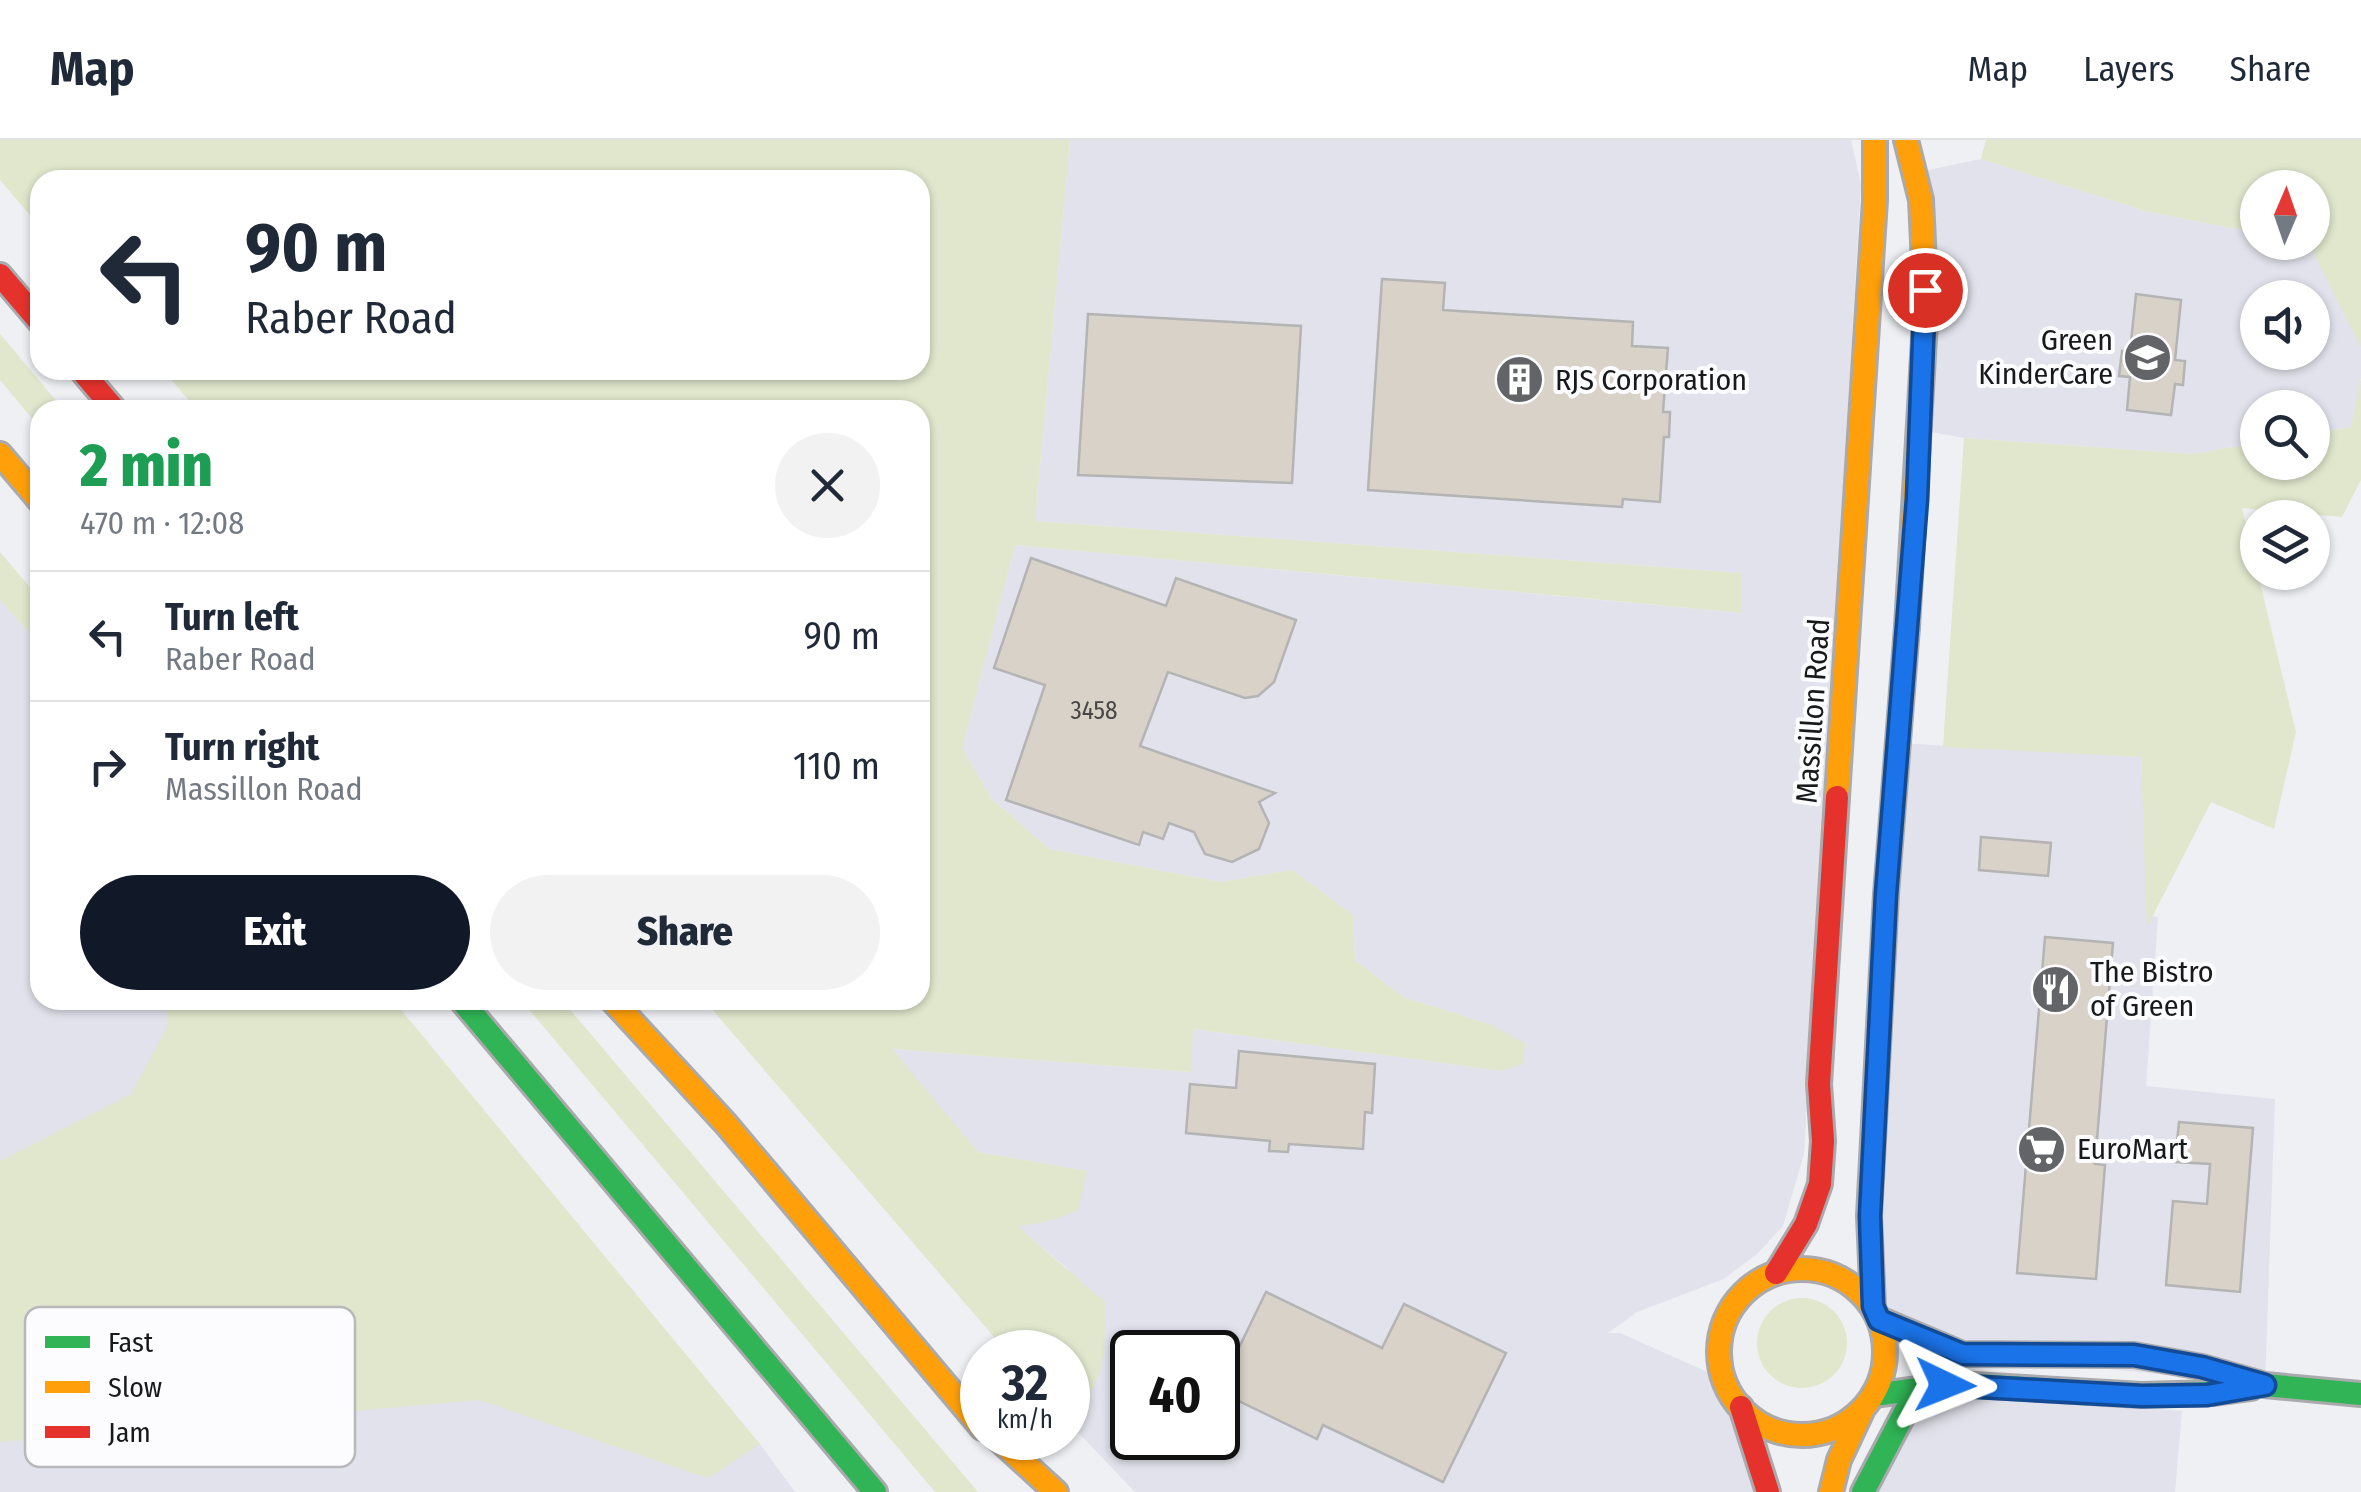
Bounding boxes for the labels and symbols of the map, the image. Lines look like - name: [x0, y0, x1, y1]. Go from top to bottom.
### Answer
- north arrow: [2240, 170, 2330, 260]
- pin: [1883, 248, 1968, 333]
- place label: Green KinderCare: [1978, 322, 2113, 392]
- school or university icon: Green KinderCare: [2122, 331, 2174, 383]
- building icon: RJS Corporation: [1494, 354, 1546, 406]
- place label: RJS Corporation: [1555, 362, 1747, 398]
- street label: Massillon Road: [1789, 617, 1837, 805]
- house number: 3458: [1071, 696, 1117, 726]
- place label: The Bistro of Green: [2090, 954, 2214, 1024]
- restaurant icon: The Bistro of Green: [2029, 963, 2081, 1015]
- supermarket icon: EuroMart: [2016, 1123, 2068, 1175]
- place label: EuroMart: [2077, 1131, 2188, 1167]
- legend: [25, 1307, 355, 1467]
- text: Fast: [108, 1326, 154, 1359]
- speed limit sign: 40: [1110, 1330, 1240, 1460]
- position arrow: [1893, 1333, 1997, 1437]
- text: Slow: [108, 1371, 162, 1404]
- text: Jam: [108, 1416, 151, 1449]

